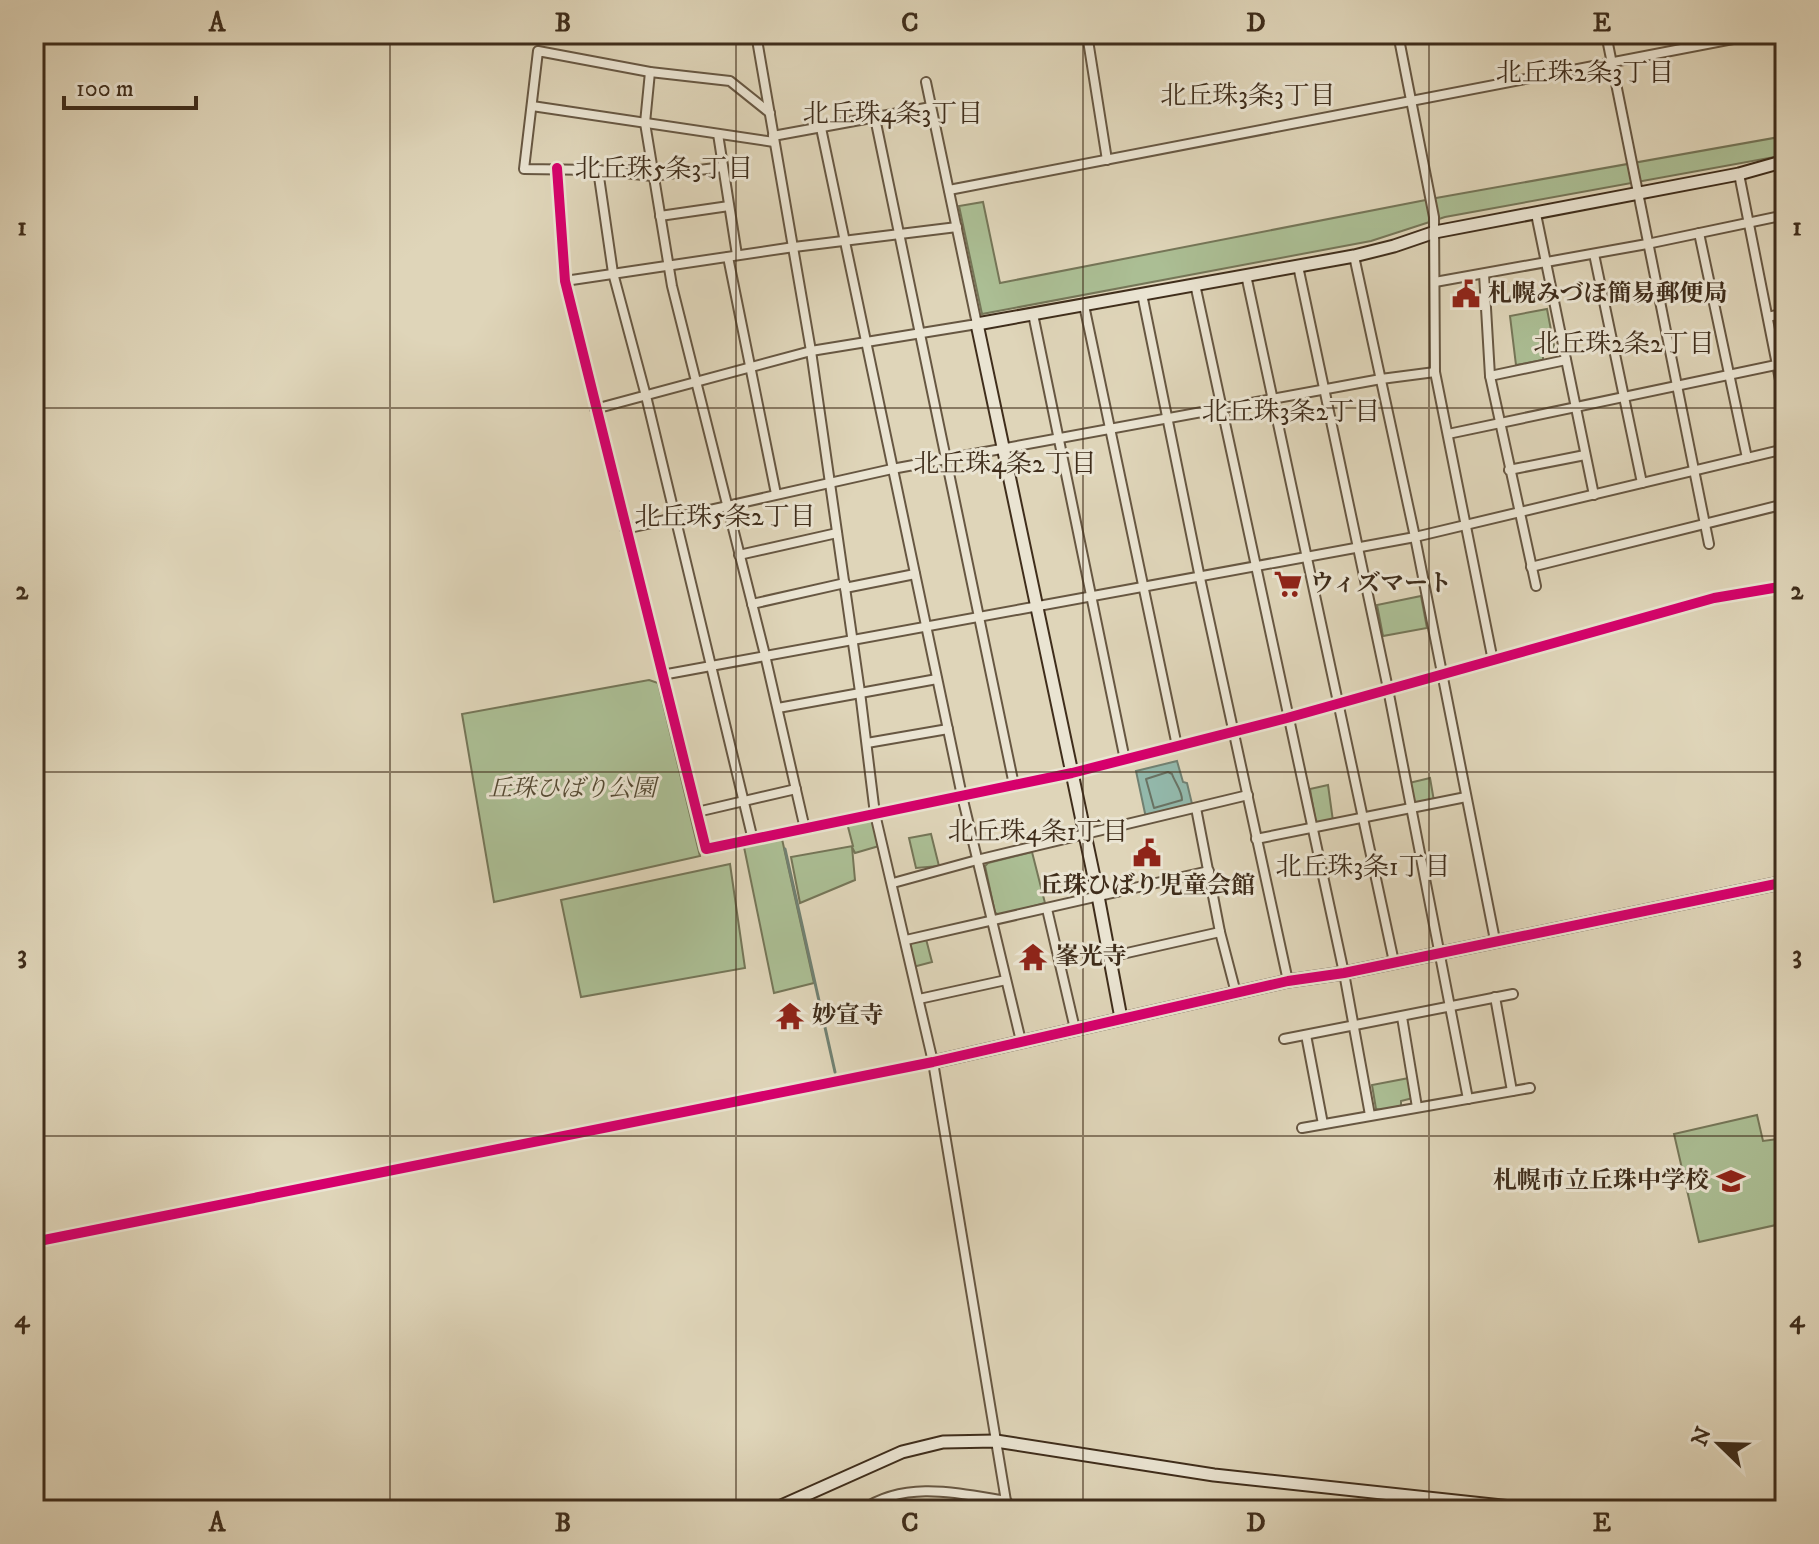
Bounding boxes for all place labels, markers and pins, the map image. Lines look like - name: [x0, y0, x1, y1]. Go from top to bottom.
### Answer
- public building icon: 札幌みづほ簡易郵便局: [1451, 279, 1481, 309]
- place label: 札幌みづほ簡易郵便局: [1488, 279, 1728, 309]
- supermarket icon: ウィズマート: [1273, 569, 1303, 599]
- place label: ウィズマート: [1310, 569, 1452, 599]
- public building icon: 丘珠ひばり児童会館: [1132, 838, 1162, 868]
- place label: 丘珠ひばり児童会館: [1039, 871, 1255, 901]
- temple icon: 峯光寺: [1018, 942, 1048, 972]
- place label: 峯光寺: [1055, 942, 1127, 972]
- temple icon: 妙宣寺: [775, 1001, 805, 1031]
- place label: 妙宣寺: [812, 1001, 884, 1031]
- place label: 札幌市立丘珠中学校: [1493, 1166, 1709, 1196]
- school or university icon: 札幌市立丘珠中学校: [1716, 1166, 1746, 1196]

